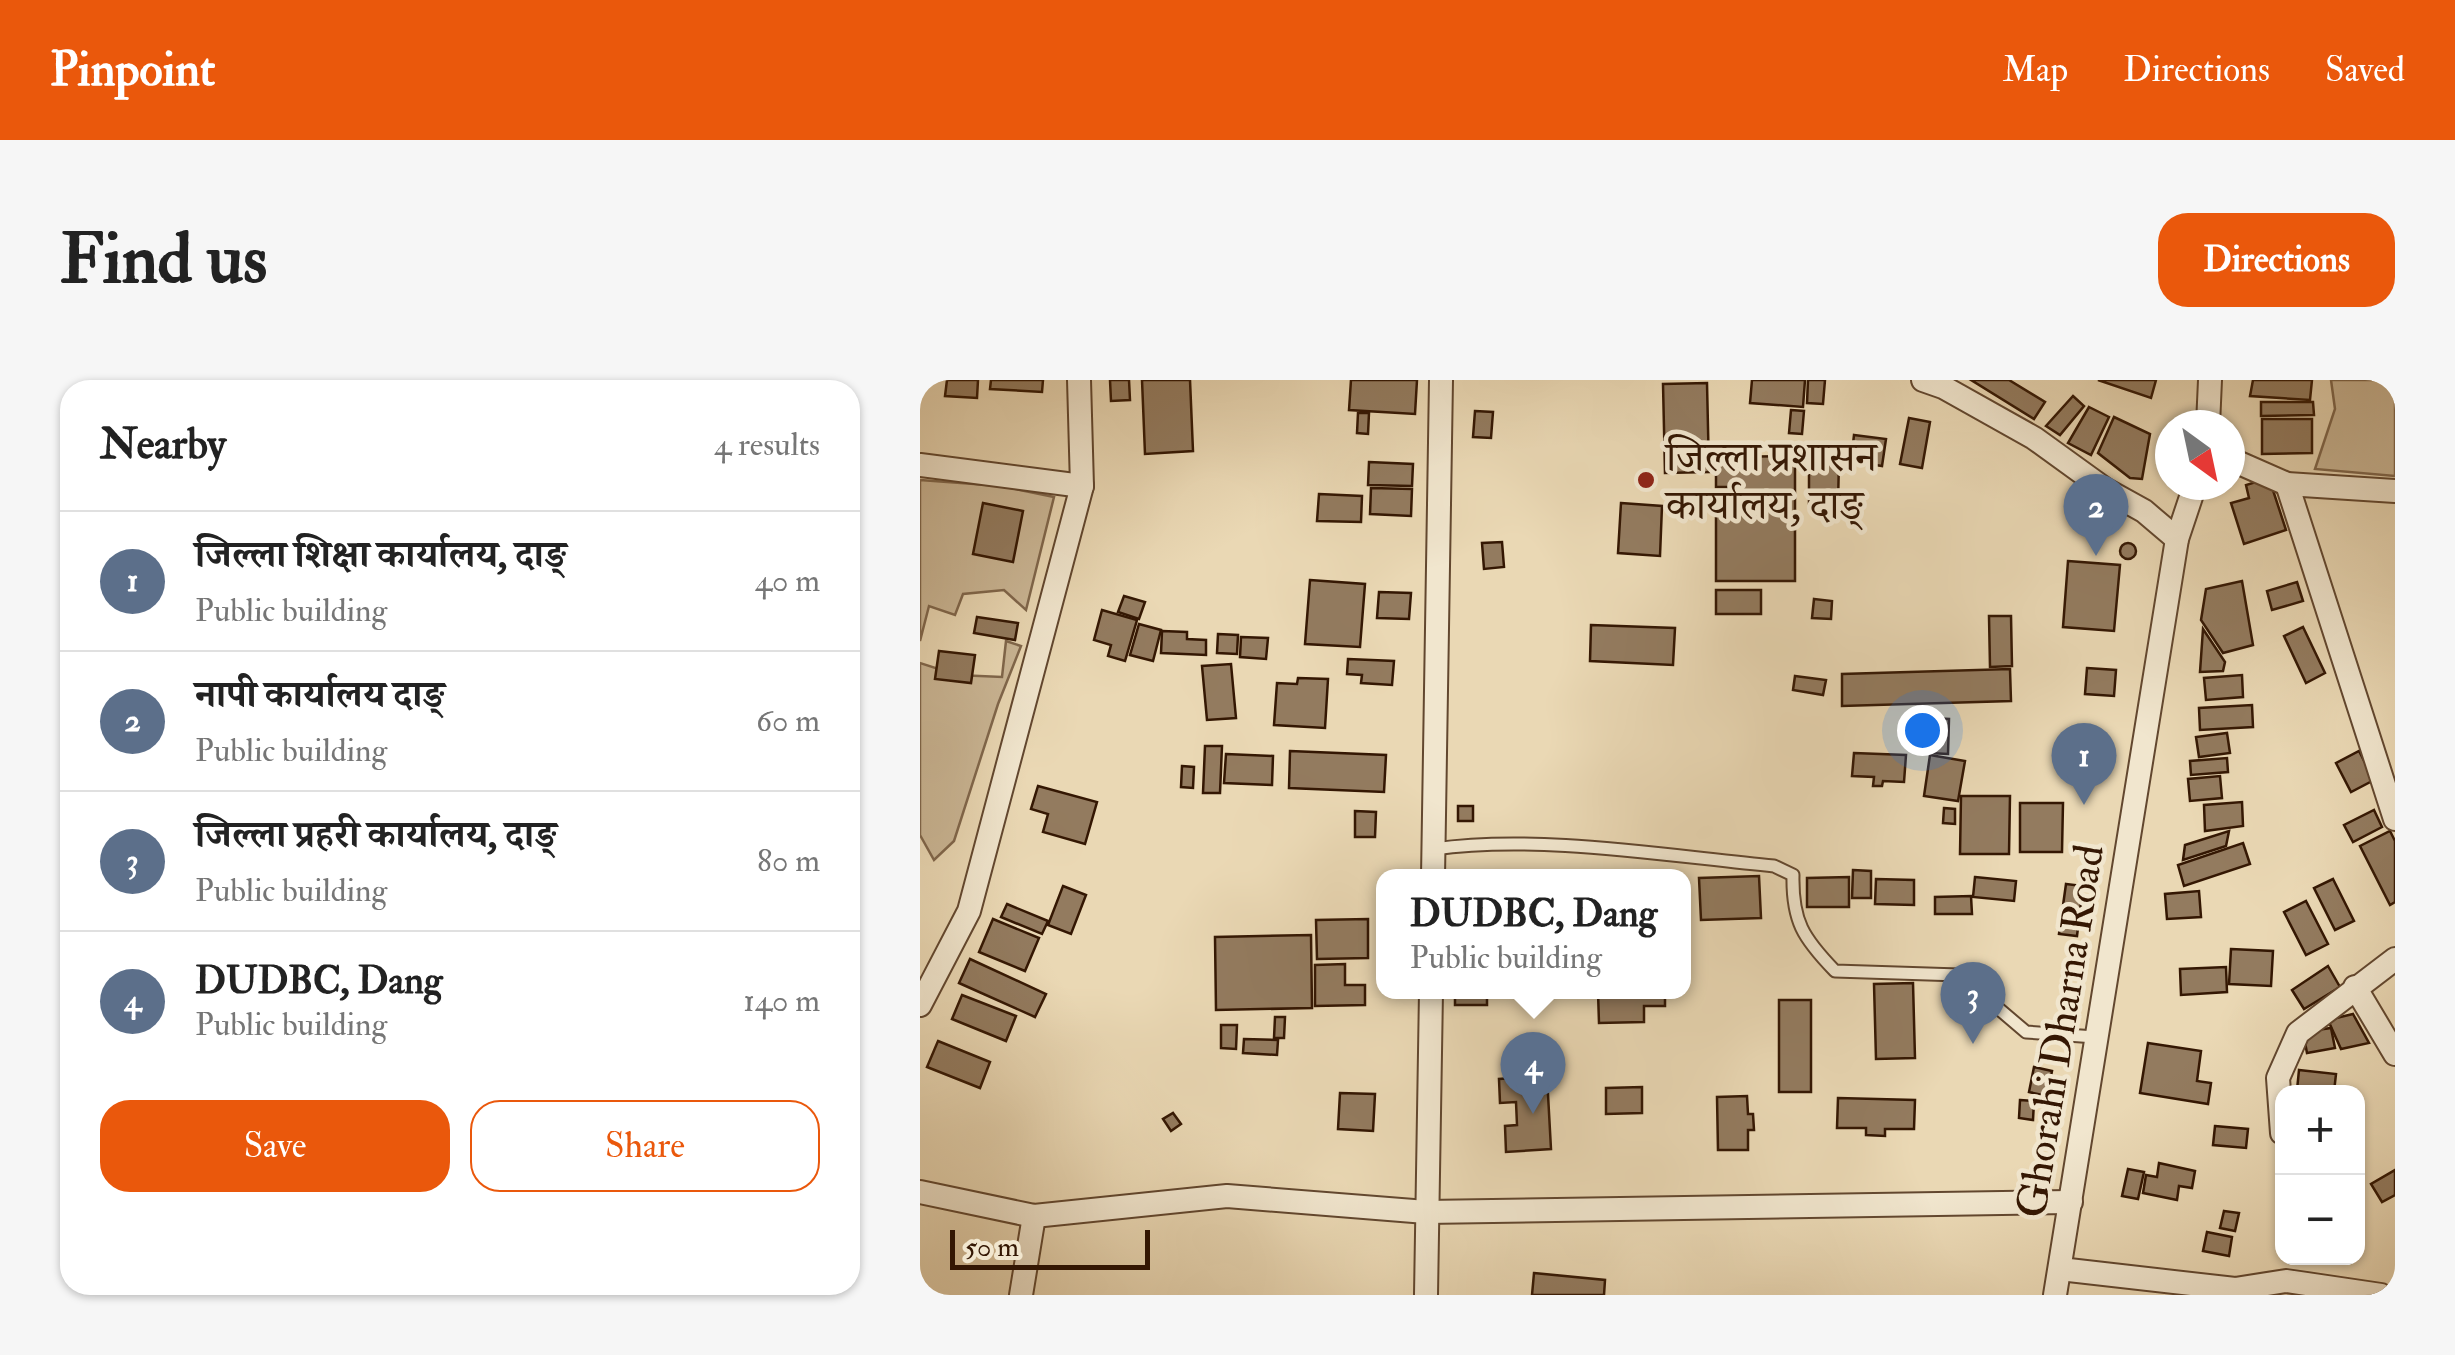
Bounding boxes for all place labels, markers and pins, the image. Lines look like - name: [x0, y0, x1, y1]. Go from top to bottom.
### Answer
- place label: जिल्ला प्रशासन कार्यालय, दाङ्: [1664, 432, 1879, 532]
- marker: जिल्ला प्रशासन कार्यालय, दाङ्: [1635, 469, 1657, 491]
- pin: 2: [2064, 474, 2128, 556]
- pin: 1: [2052, 722, 2116, 805]
- pin: 3: [1940, 962, 2006, 1044]
- pin: 4: [1500, 1032, 1566, 1114]

